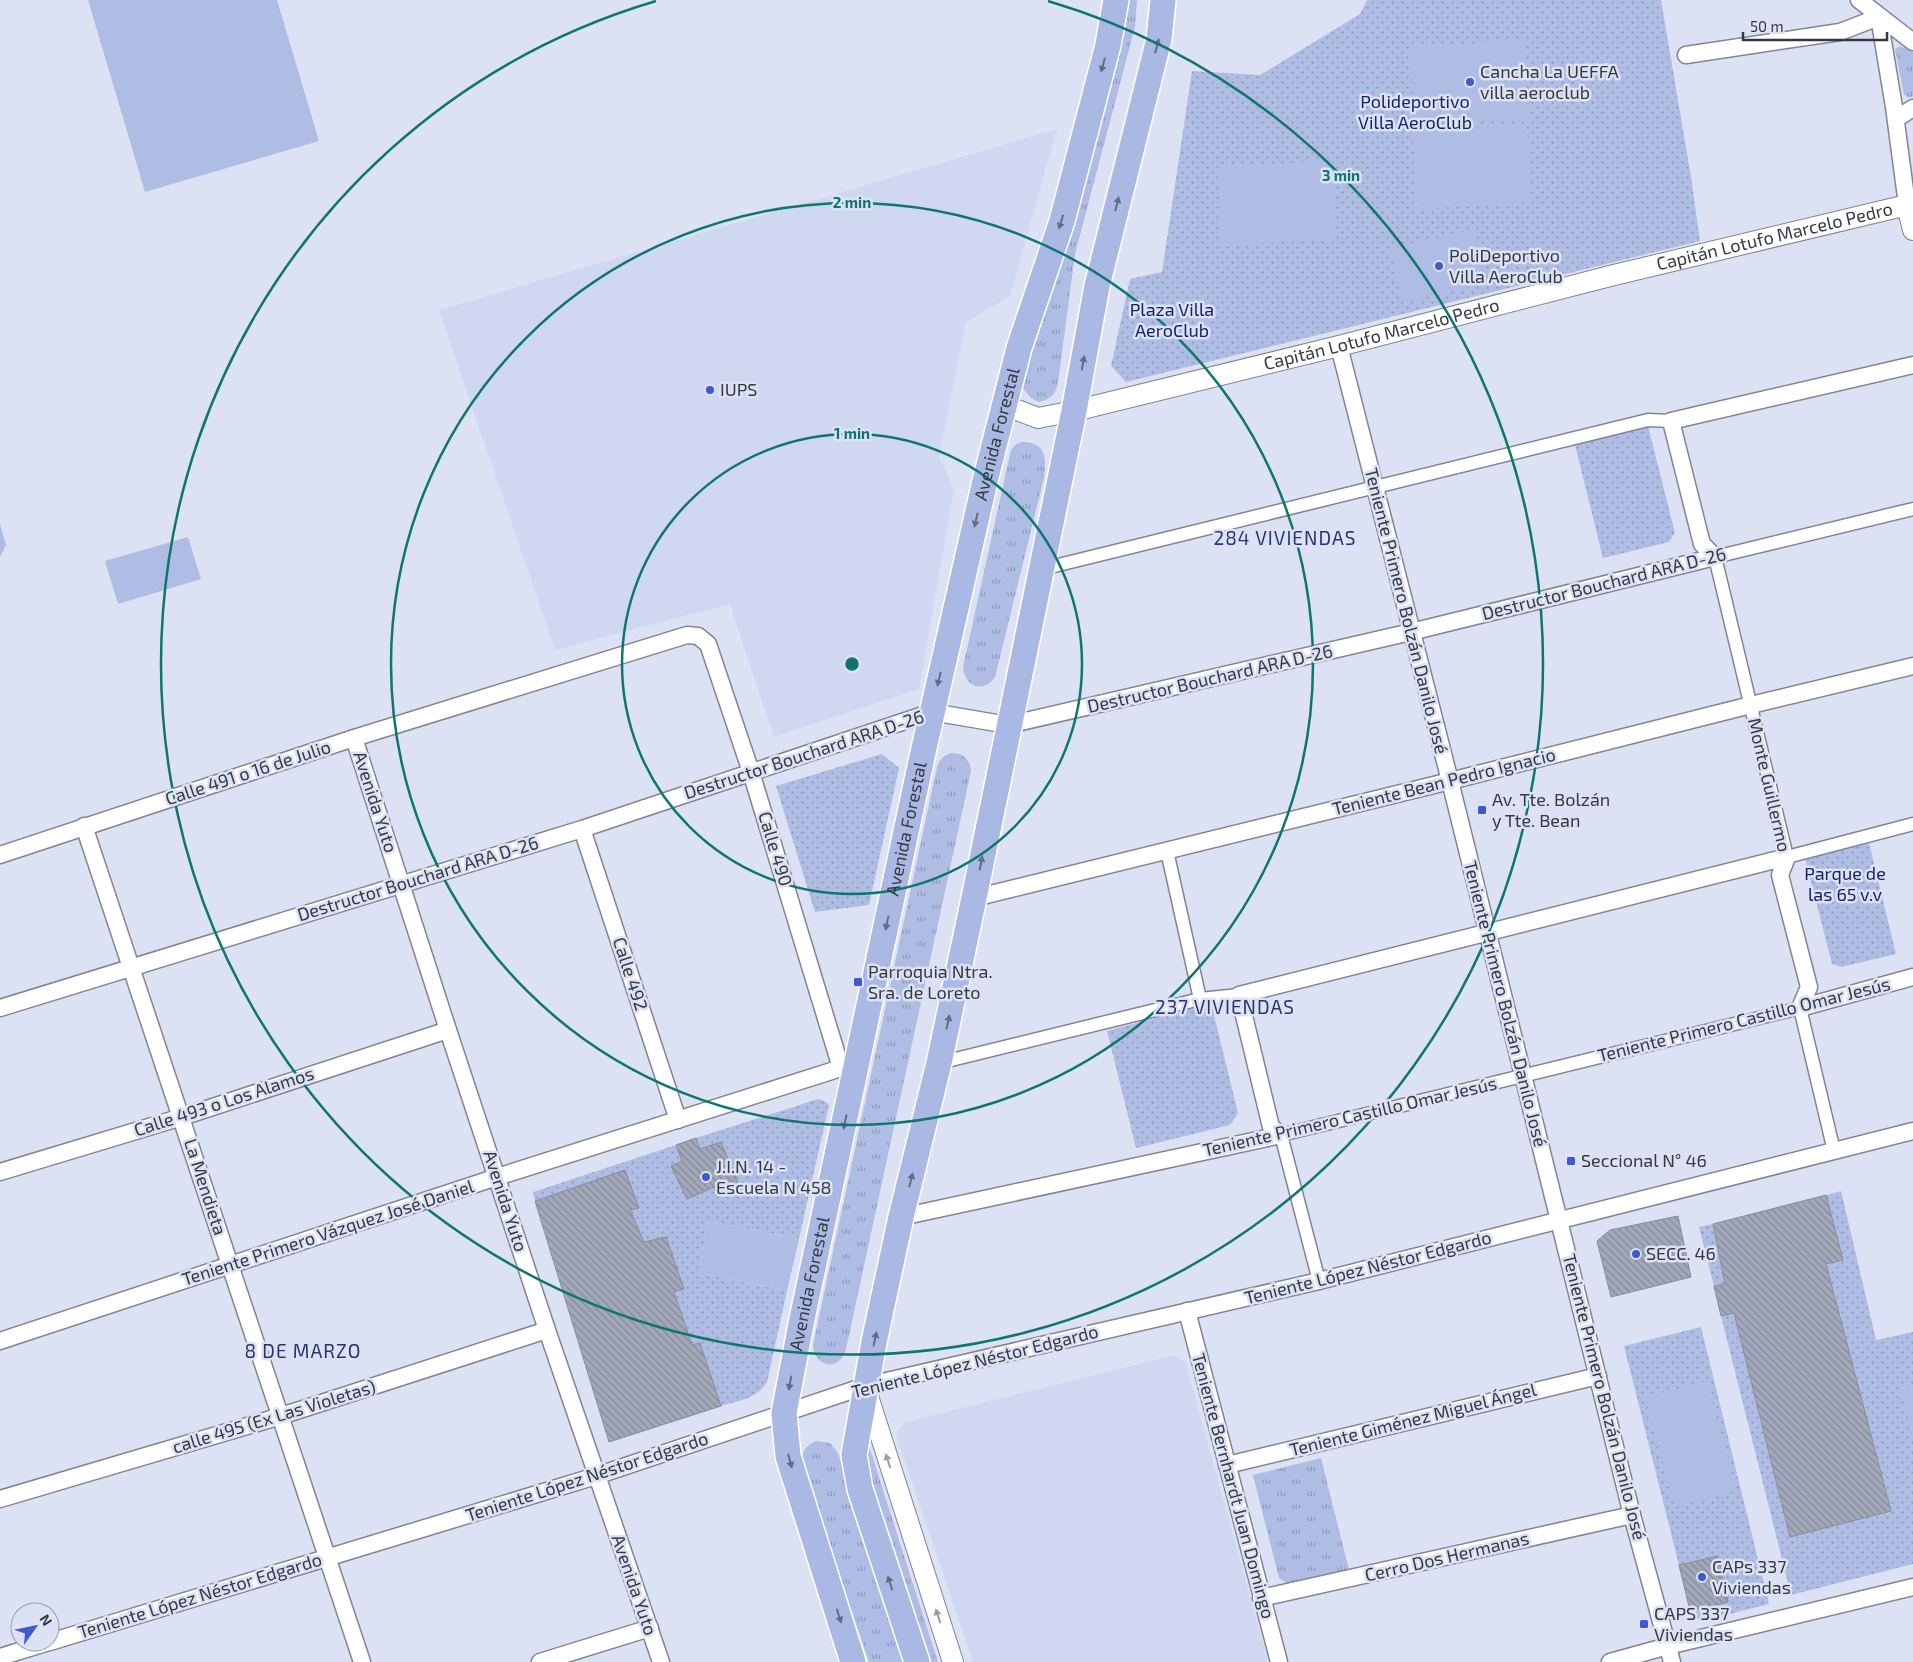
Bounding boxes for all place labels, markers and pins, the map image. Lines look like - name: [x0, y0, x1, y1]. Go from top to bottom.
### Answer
- place label: Cancha La UEFFA villa aeroclub: [1480, 60, 1619, 103]
- marker: Cancha La UEFFA villa aeroclub: [1464, 76, 1476, 88]
- place label: PoliDeportivo Villa AeroClub: [1449, 244, 1563, 287]
- marker: PoliDeportivo Villa AeroClub: [1433, 260, 1445, 272]
- place label: IUPS: [720, 378, 757, 400]
- marker: IUPS: [704, 384, 716, 396]
- centre of rings: [843, 655, 861, 673]
- place label: Av. Tte. Bolzán y Tte. Bean: [1492, 788, 1610, 831]
- marker: Av. Tte. Bolzán y Tte. Bean: [1476, 804, 1488, 816]
- place label: Parroquia Ntra. Sra. de Loreto: [868, 960, 993, 1003]
- marker: Parroquia Ntra. Sra. de Loreto: [852, 976, 864, 988]
- place label: Seccional N° 46: [1581, 1149, 1707, 1171]
- place label: J.I.N. 14 - Escuela N 458: [716, 1155, 832, 1198]
- marker: Seccional N° 46: [1565, 1155, 1577, 1167]
- marker: J.I.N. 14 - Escuela N 458: [700, 1171, 712, 1183]
- place label: SECC. 46: [1646, 1242, 1716, 1264]
- marker: SECC. 46: [1630, 1248, 1642, 1260]
- place label: CAPs 337 Viviendas: [1712, 1555, 1791, 1598]
- marker: CAPs 337 Viviendas: [1696, 1571, 1708, 1583]
- place label: CAPS 337 Viviendas: [1654, 1602, 1733, 1645]
- marker: CAPS 337 Viviendas: [1638, 1618, 1650, 1630]

